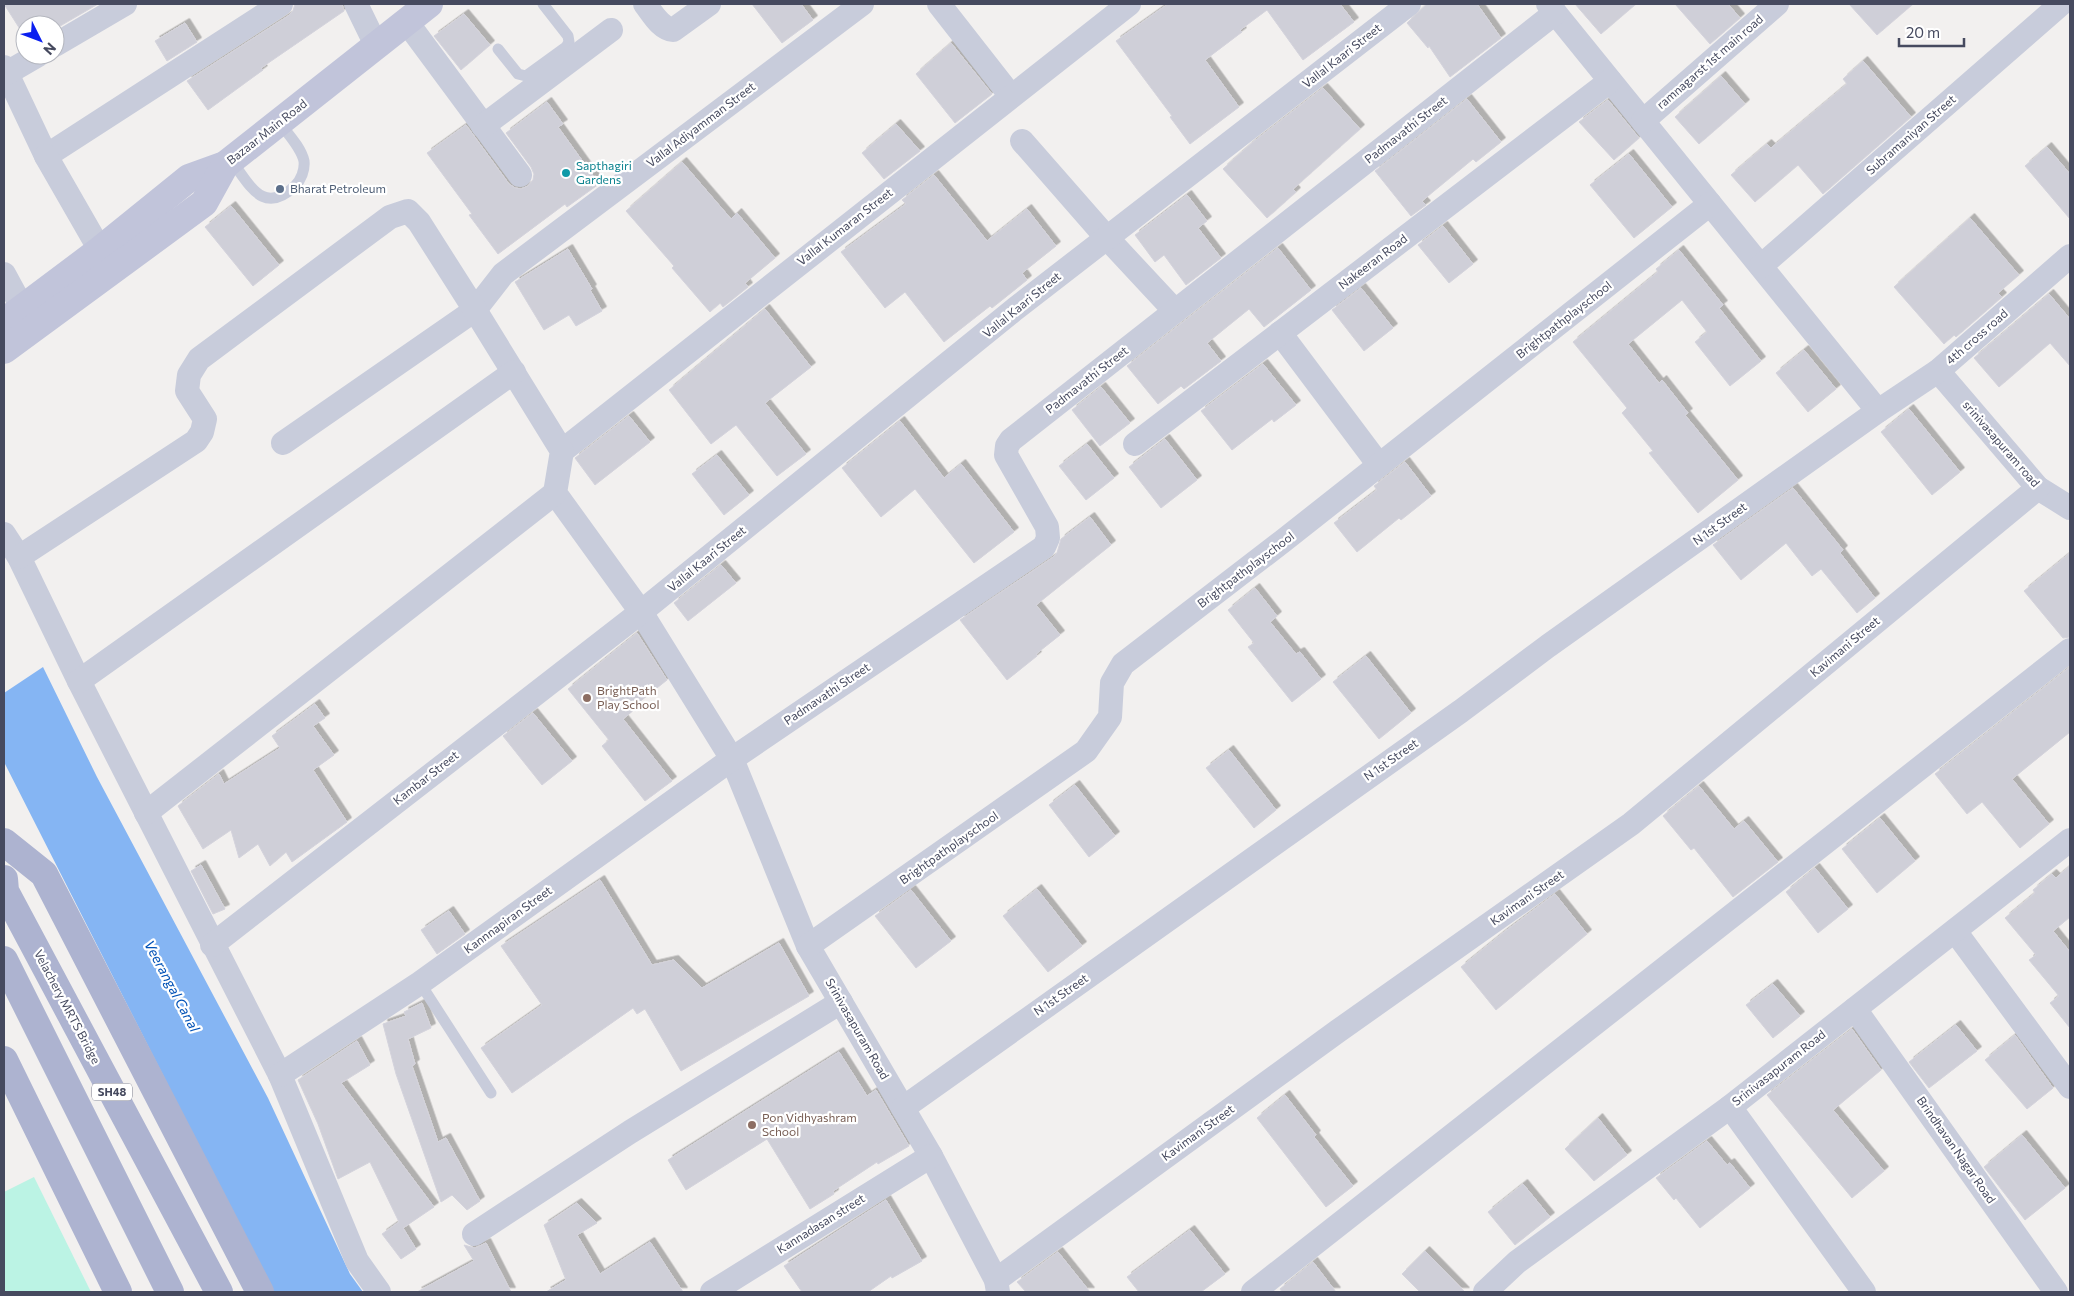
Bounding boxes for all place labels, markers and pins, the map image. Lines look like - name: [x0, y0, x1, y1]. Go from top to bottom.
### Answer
- place label: Sapthagiri Gardens: [576, 158, 632, 186]
- marker: Sapthagiri Gardens: [560, 167, 572, 179]
- place label: Bharat Petroleum: [290, 181, 386, 195]
- marker: Bharat Petroleum: [274, 183, 286, 195]
- place label: BrightPath Play School: [597, 683, 659, 711]
- marker: BrightPath Play School: [581, 692, 593, 704]
- place label: Pon Vidhyashram School: [762, 1110, 857, 1138]
- marker: Pon Vidhyashram School: [746, 1119, 758, 1131]

